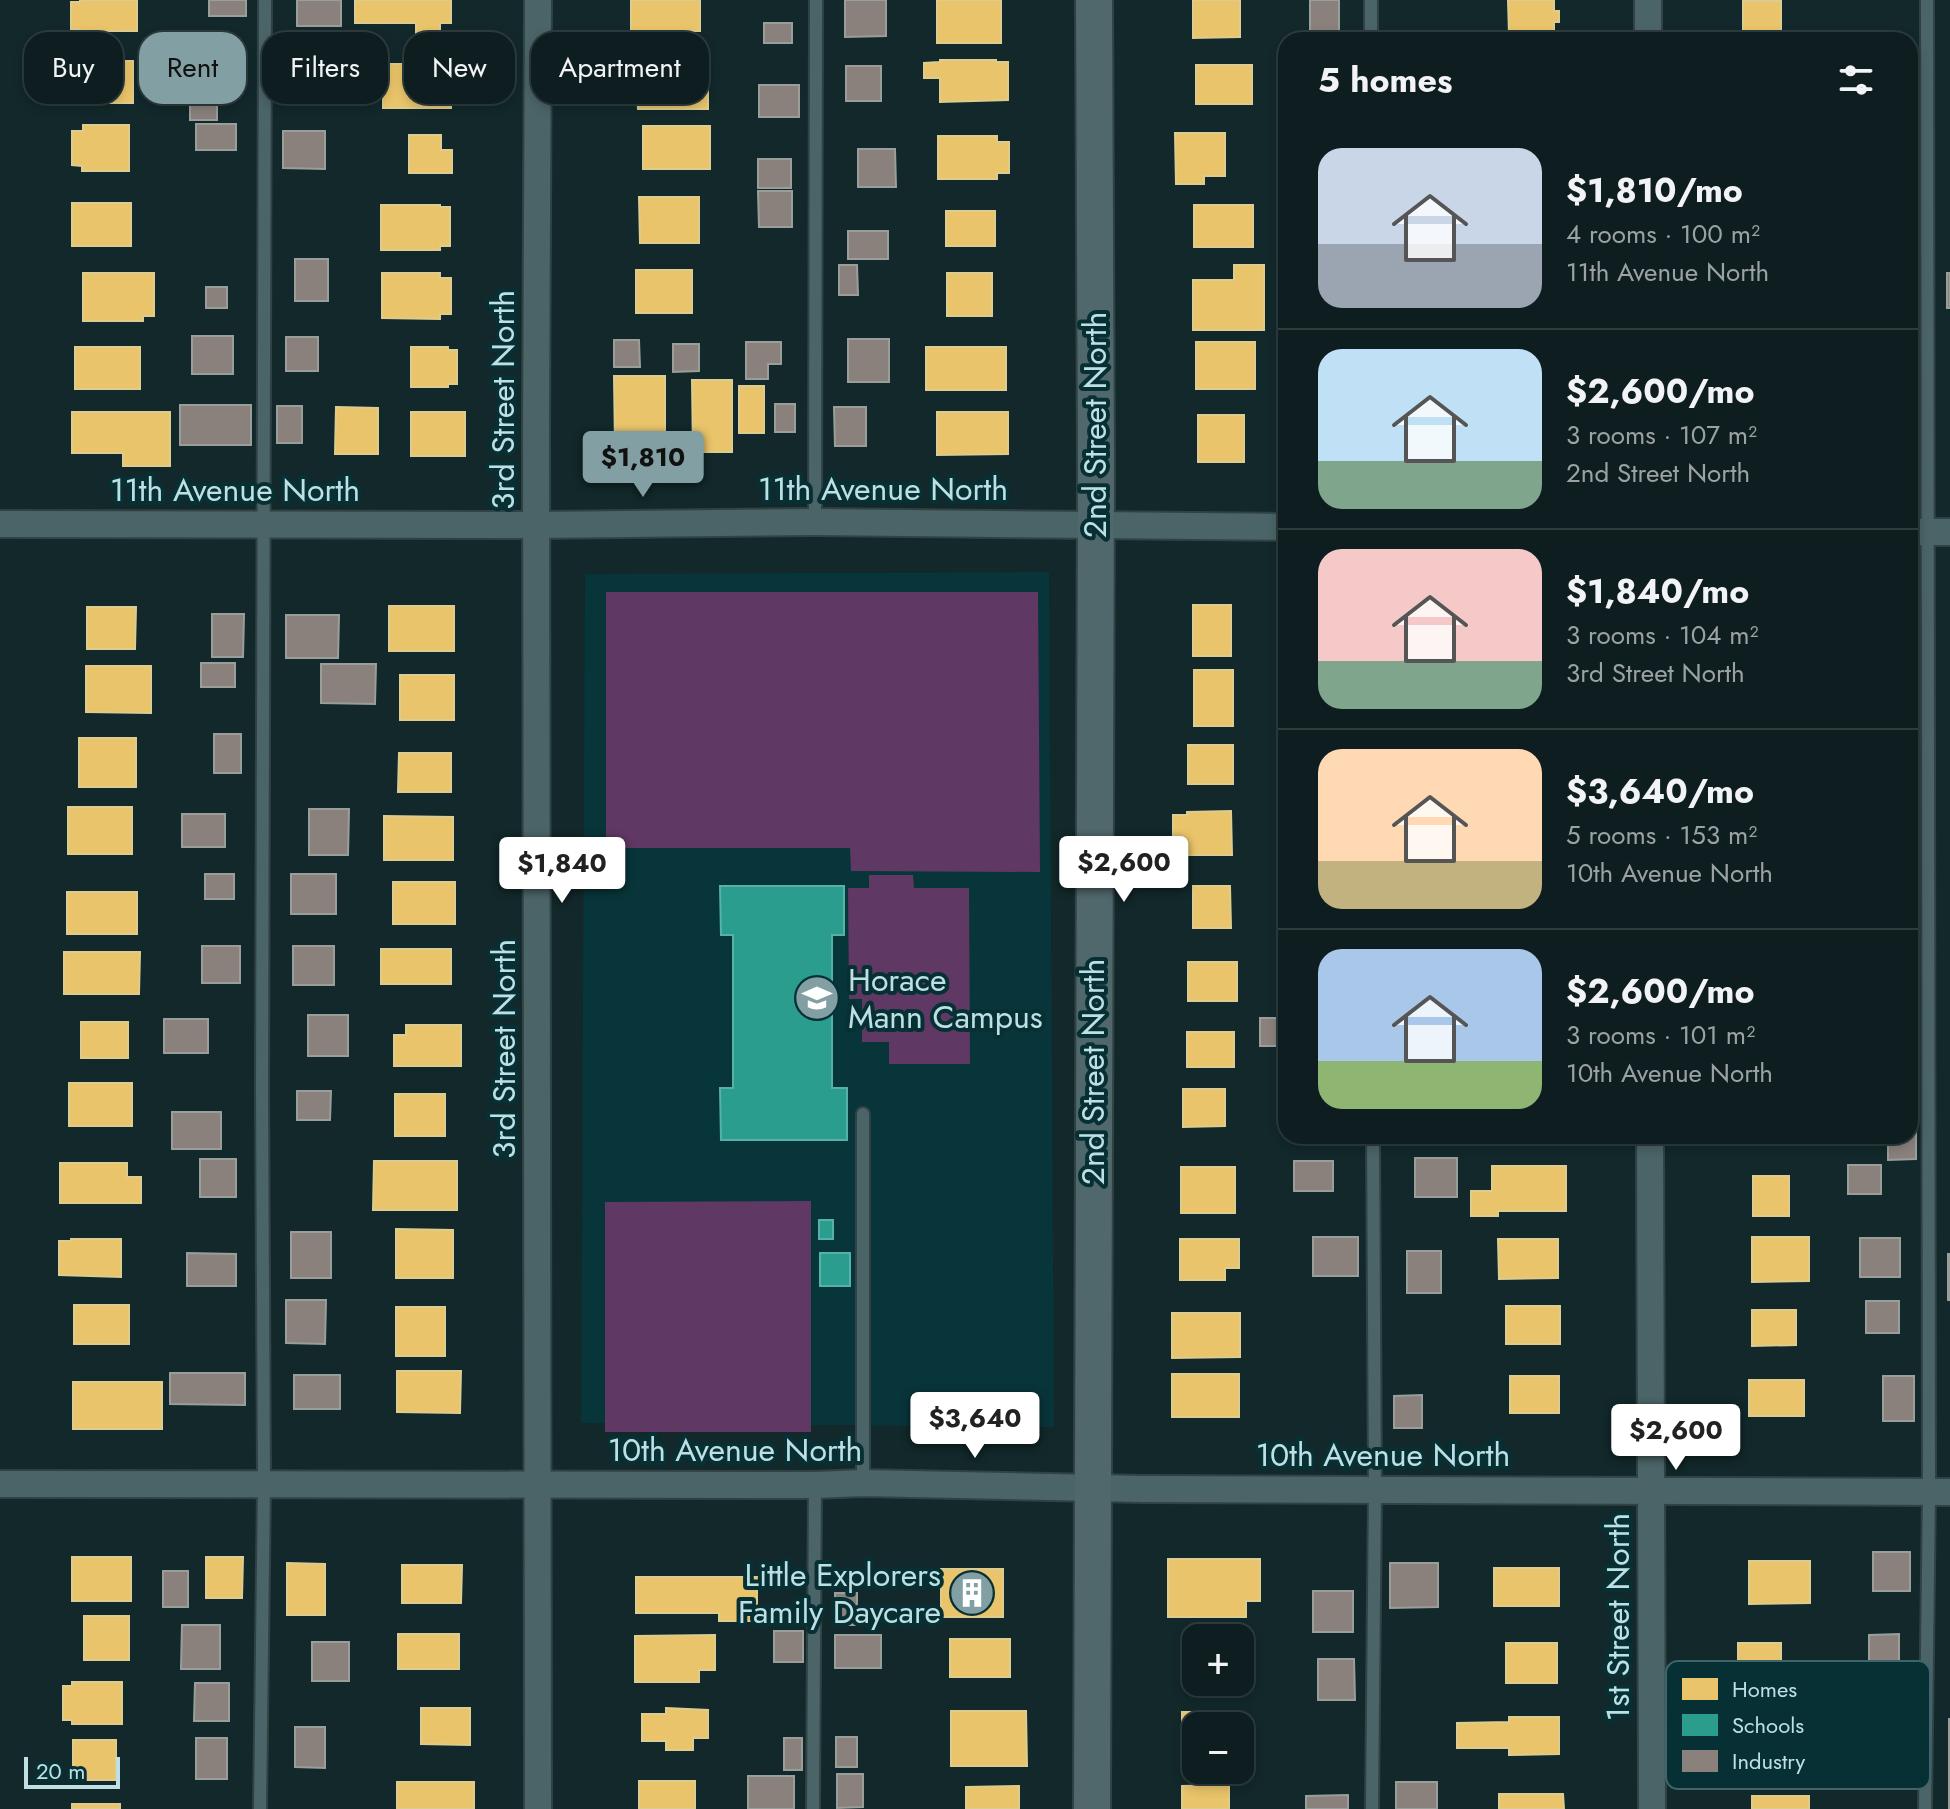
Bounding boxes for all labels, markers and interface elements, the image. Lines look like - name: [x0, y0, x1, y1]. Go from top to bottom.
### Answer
- chip: Buy: [24, 32, 123, 104]
- chip: Rent: [139, 32, 246, 104]
- chip: Filters: [262, 32, 388, 104]
- chip: New: [404, 32, 515, 104]
- chip: Apartment: [531, 32, 709, 104]
- text: 5 homes: [1318, 56, 1452, 105]
- icon: filters: [1834, 58, 1878, 102]
- text: $1,810/mo: [1566, 166, 1743, 215]
- icon: home: [1382, 180, 1478, 276]
- text: 4 rooms · 100 m²: [1566, 215, 1760, 253]
- text: 11th Avenue North: [1566, 253, 1769, 291]
- street label: 3rd Street North: [480, 290, 526, 510]
- street label: 2nd Street North: [1072, 312, 1118, 538]
- text: $2,600/mo: [1566, 367, 1754, 416]
- icon: home: [1382, 381, 1478, 477]
- text: 3 rooms · 107 m²: [1566, 416, 1757, 454]
- pin: $1,810: [578, 431, 708, 499]
- text: $1,810: [601, 438, 685, 476]
- text: 2nd Street North: [1566, 454, 1750, 492]
- street label: 11th Avenue North: [758, 466, 1008, 512]
- street label: 11th Avenue North: [110, 467, 360, 513]
- text: $1,840/mo: [1566, 567, 1749, 616]
- icon: home: [1382, 581, 1478, 677]
- text: 3 rooms · 104 m²: [1566, 616, 1759, 654]
- text: 3rd Street North: [1566, 654, 1745, 692]
- text: $3,640/mo: [1566, 767, 1754, 816]
- icon: home: [1382, 781, 1478, 877]
- text: 5 rooms · 153 m²: [1566, 816, 1757, 854]
- pin: $2,600: [1059, 836, 1189, 904]
- pin: $1,840: [497, 837, 627, 905]
- text: $2,600: [1077, 843, 1171, 881]
- text: $1,840: [517, 844, 607, 882]
- text: 10th Avenue North: [1566, 854, 1773, 892]
- street label: 3rd Street North: [481, 939, 527, 1159]
- place label: Horace Mann Campus: [848, 957, 1043, 1040]
- street label: 2nd Street North: [1070, 959, 1116, 1185]
- text: $2,600/mo: [1566, 967, 1754, 1016]
- school or university icon: Horace Mann Campus: [793, 974, 841, 1022]
- icon: home: [1382, 981, 1478, 1077]
- text: 3 rooms · 101 m²: [1566, 1016, 1755, 1054]
- text: 10th Avenue North: [1566, 1054, 1773, 1092]
- pin: $3,640: [910, 1392, 1040, 1460]
- text: $3,640: [928, 1399, 1022, 1437]
- pin: $2,600: [1611, 1404, 1741, 1472]
- text: $2,600: [1629, 1411, 1723, 1449]
- street label: 10th Avenue North: [608, 1427, 862, 1473]
- street label: 10th Avenue North: [1256, 1432, 1510, 1478]
- street label: 1st Street North: [1595, 1513, 1641, 1721]
- place label: Little Explorers Family Daycare: [738, 1552, 941, 1635]
- building icon: Little Explorers Family Daycare: [948, 1569, 996, 1617]
- map controls: [1182, 1624, 1254, 1784]
- button: +: [1182, 1624, 1254, 1696]
- legend: [1666, 1661, 1930, 1789]
- text: Homes: [1732, 1673, 1797, 1705]
- text: Schools: [1732, 1709, 1804, 1741]
- button: −: [1182, 1712, 1254, 1784]
- text: Industry: [1732, 1745, 1805, 1777]
- scale bar: [24, 1753, 120, 1789]
- text: 20 m: [36, 1755, 85, 1787]

